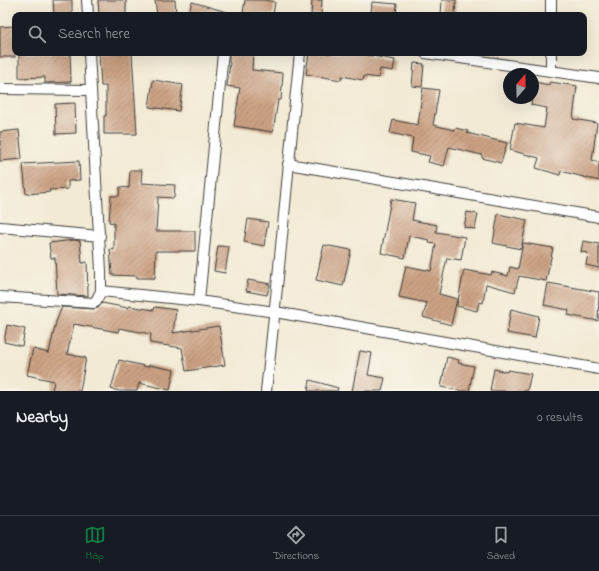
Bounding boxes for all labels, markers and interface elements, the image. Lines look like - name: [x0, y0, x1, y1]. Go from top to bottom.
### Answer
- search box: [12, 12, 587, 56]
- icon: search: [26, 23, 48, 45]
- text: Search here: [58, 23, 130, 45]
- north arrow: [503, 68, 539, 104]
- text: Nearby: [16, 405, 68, 430]
- text: 0 results: [537, 408, 583, 427]
- tab: Map: [84, 524, 106, 564]
- tab: Directions: [273, 524, 319, 564]
- tab: Saved: [487, 524, 515, 564]

